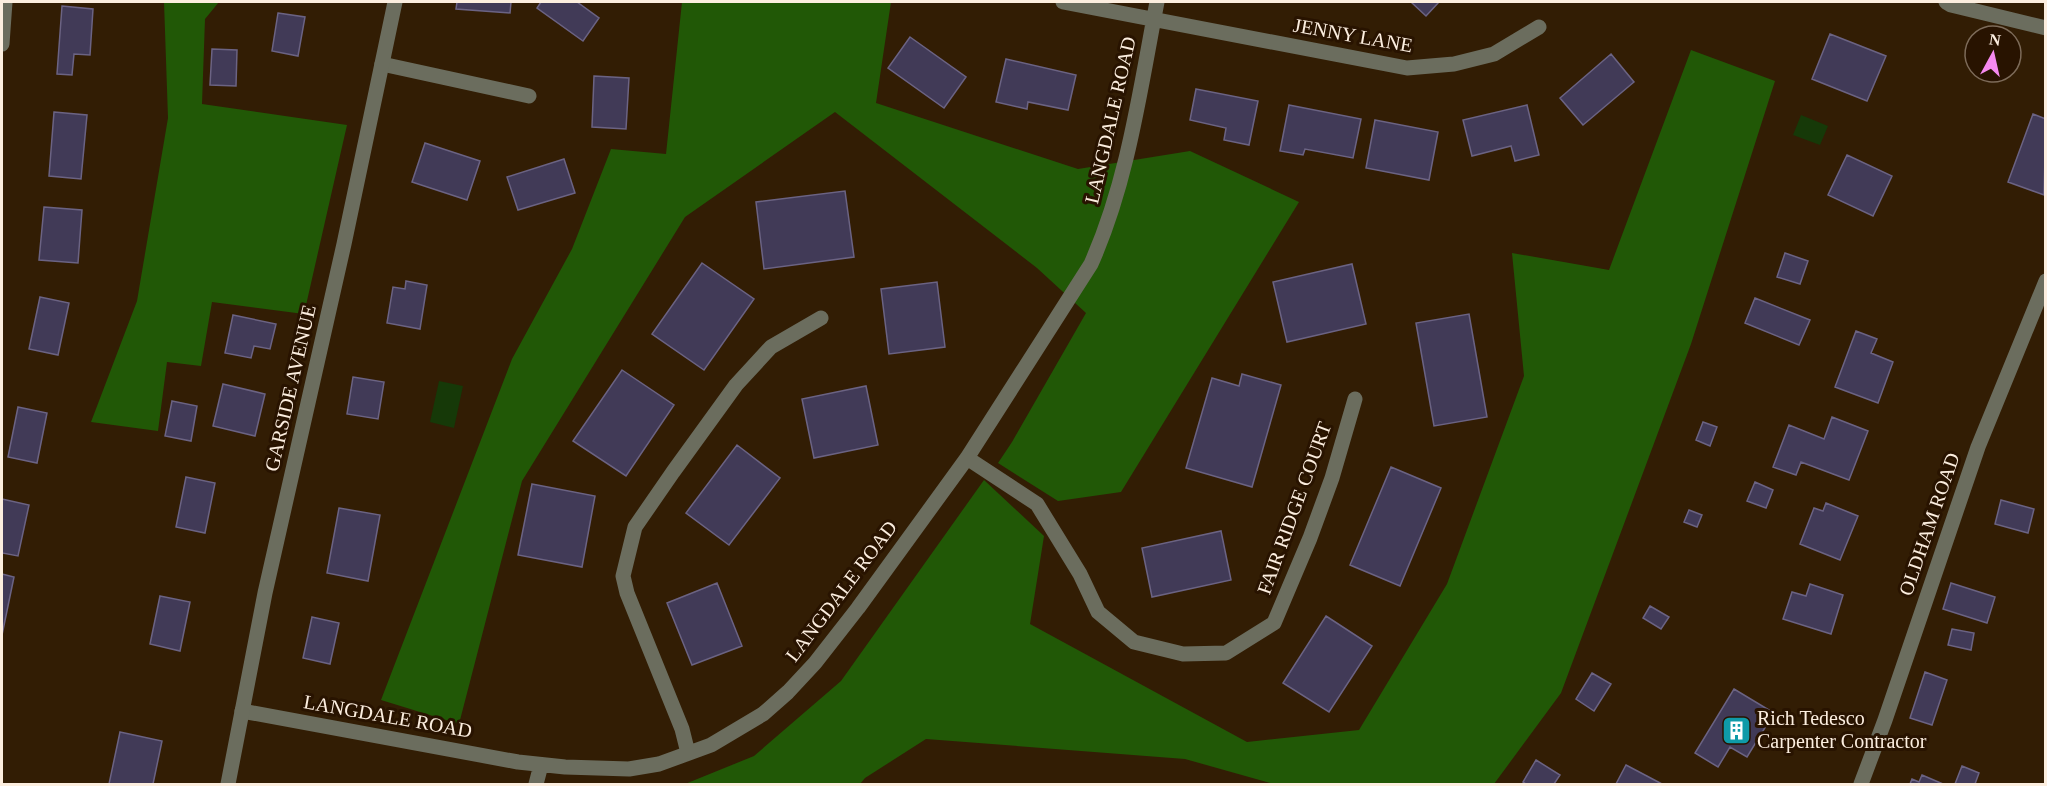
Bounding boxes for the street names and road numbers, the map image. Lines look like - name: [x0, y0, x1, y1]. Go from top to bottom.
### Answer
- street label: JENNY LANE: [1292, 14, 1414, 56]
- street label: LANGDALE ROAD: [1080, 34, 1140, 206]
- street label: GARSIDE AVENUE: [260, 303, 320, 473]
- street label: FAIR RIDGE COURT: [1253, 419, 1335, 597]
- street label: OLDHAM ROAD: [1894, 450, 1964, 598]
- street label: LANGDALE ROAD: [781, 516, 901, 666]
- street label: LANGDALE ROAD: [302, 690, 474, 742]

